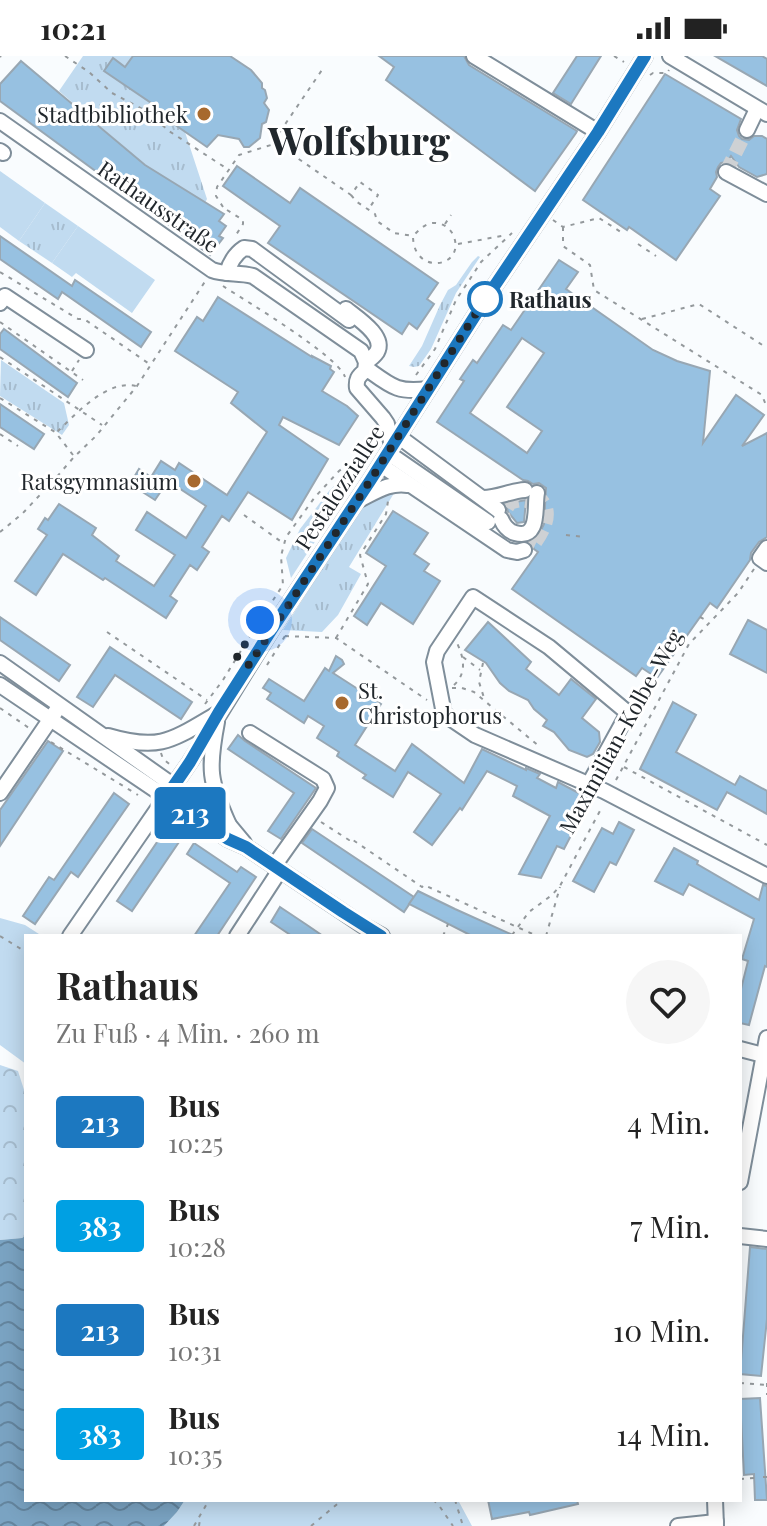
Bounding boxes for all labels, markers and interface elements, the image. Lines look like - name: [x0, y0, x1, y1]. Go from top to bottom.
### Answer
- text: 10:21: [40, 8, 107, 48]
- place label: Stadtbibliothek: [37, 99, 188, 129]
- marker: Stadtbibliothek: [195, 105, 213, 123]
- district label: Wolfsburg: [267, 114, 450, 165]
- street label: Rathausstraße: [92, 153, 226, 259]
- marker: Rathaus: [468, 282, 502, 316]
- place label: Rathaus: [509, 284, 592, 314]
- street label: Pestalozziallee: [287, 419, 391, 555]
- place label: Ratsgymnasium: [20, 466, 178, 496]
- marker: Ratsgymnasium: [185, 472, 203, 490]
- your location: [240, 600, 280, 640]
- street label: Maximilian-Kolbe-Weg: [551, 623, 689, 839]
- place label: St. Christophorus: [358, 675, 502, 730]
- marker: St. Christophorus: [333, 694, 351, 712]
- line badge: 213: [144, 787, 236, 839]
- text: 213: [171, 794, 209, 831]
- text: Rathaus: [56, 959, 199, 1010]
- button: heart: [626, 960, 710, 1044]
- text: Zu Fuß · 4 Min. · 260 m: [56, 1015, 320, 1050]
- text: Bus: [168, 1085, 220, 1125]
- text: 4 Min.: [627, 1102, 710, 1142]
- text: 213: [81, 1103, 119, 1140]
- text: 10:25: [168, 1125, 223, 1160]
- text: Bus: [168, 1189, 220, 1229]
- text: 7 Min.: [630, 1206, 710, 1246]
- text: 383: [79, 1207, 121, 1244]
- text: 10:28: [168, 1229, 226, 1264]
- text: Bus: [168, 1293, 220, 1333]
- text: 10 Min.: [613, 1310, 710, 1350]
- text: 213: [81, 1311, 119, 1348]
- text: 10:31: [168, 1333, 221, 1368]
- text: Bus: [168, 1397, 220, 1437]
- text: 14 Min.: [616, 1414, 710, 1454]
- text: 383: [79, 1415, 121, 1452]
- text: 10:35: [168, 1437, 223, 1472]

